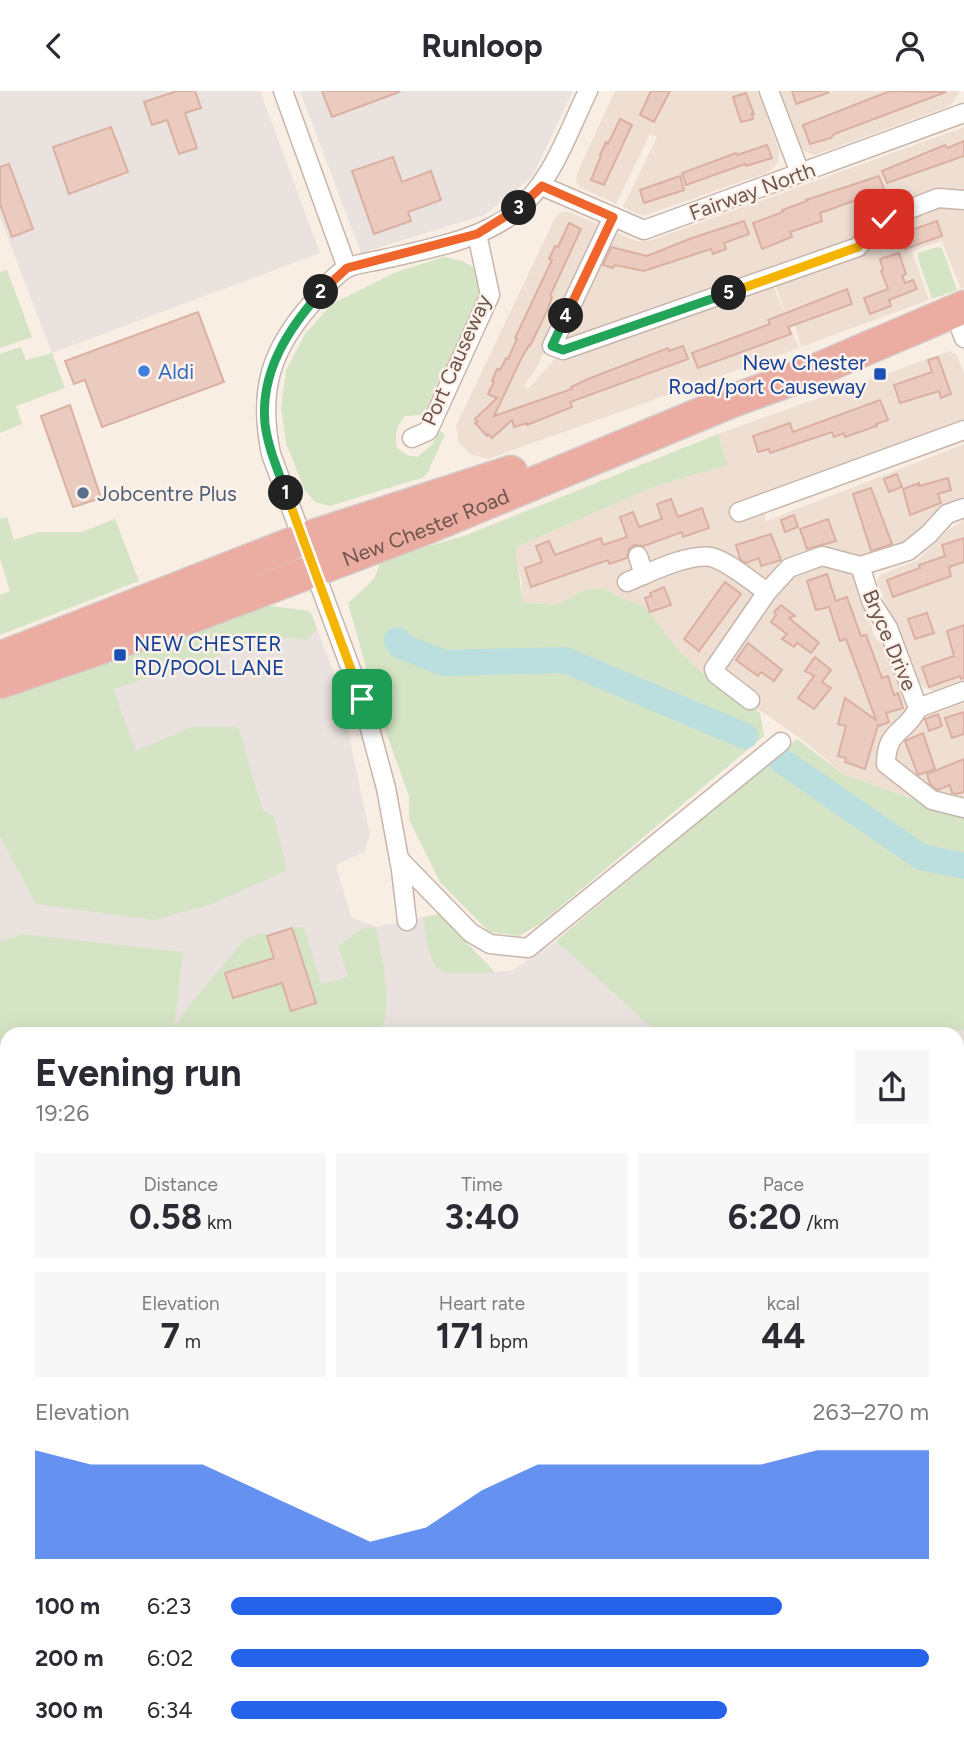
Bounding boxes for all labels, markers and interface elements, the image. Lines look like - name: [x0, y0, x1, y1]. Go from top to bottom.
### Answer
- icon: back: [35, 27, 73, 65]
- text: Runloop: [421, 27, 543, 65]
- icon: person: [891, 27, 929, 65]
- street label: Fairway North: [686, 157, 818, 225]
- pin: [854, 189, 914, 249]
- pin: 3: [502, 191, 536, 225]
- text: 3: [513, 196, 524, 219]
- icon: check: [865, 200, 903, 238]
- pin: 2: [304, 275, 338, 309]
- pin: 5: [712, 275, 746, 311]
- text: 2: [315, 280, 326, 303]
- text: 5: [723, 281, 734, 304]
- street label: Port Causeway: [416, 291, 496, 429]
- pin: 4: [548, 299, 584, 334]
- text: 4: [559, 304, 572, 327]
- place label: New Chester Road/port Causeway: [668, 350, 866, 399]
- place label: Aldi: [158, 359, 194, 384]
- marker: Aldi: [136, 363, 152, 379]
- marker: New Chester Road/port Causeway: [872, 366, 888, 382]
- pin: 1: [268, 475, 304, 511]
- place label: Jobcentre Plus: [97, 481, 237, 506]
- text: 1: [281, 481, 290, 504]
- street label: New Chester Road: [339, 482, 513, 571]
- marker: Jobcentre Plus: [75, 485, 91, 501]
- street label: Bryce Drive: [858, 586, 922, 694]
- place label: NEW CHESTER RD/POOL LANE: [134, 631, 284, 680]
- marker: NEW CHESTER RD/POOL LANE: [112, 647, 128, 663]
- pin: [332, 669, 392, 729]
- icon: arrive: [343, 680, 381, 718]
- text: Evening run: [35, 1050, 242, 1096]
- button: share: [855, 1050, 929, 1124]
- text: 19:26: [35, 1099, 89, 1127]
- text: Distance: [143, 1173, 218, 1196]
- text: Time: [461, 1173, 503, 1196]
- text: Pace: [763, 1173, 804, 1196]
- text: 0.58: [129, 1196, 202, 1238]
- text: 3:40: [445, 1196, 519, 1238]
- text: 6:20: [728, 1196, 801, 1238]
- text: km: [202, 1211, 232, 1234]
- text: /km: [801, 1211, 839, 1234]
- text: Elevation: [142, 1292, 220, 1315]
- text: Heart rate: [439, 1292, 525, 1315]
- text: kcal: [767, 1292, 800, 1315]
- text: 7: [160, 1315, 180, 1357]
- text: 171: [436, 1315, 485, 1357]
- text: 44: [761, 1315, 805, 1357]
- text: m: [180, 1330, 201, 1353]
- text: bpm: [485, 1330, 528, 1353]
- text: Elevation: [35, 1398, 130, 1426]
- text: 263–270 m: [813, 1398, 929, 1426]
- text: 100 m: [35, 1592, 100, 1620]
- text: 6:23: [147, 1592, 191, 1620]
- text: 200 m: [35, 1644, 104, 1672]
- text: 6:02: [147, 1644, 193, 1672]
- text: 300 m: [35, 1696, 103, 1724]
- text: 6:34: [147, 1696, 193, 1724]

